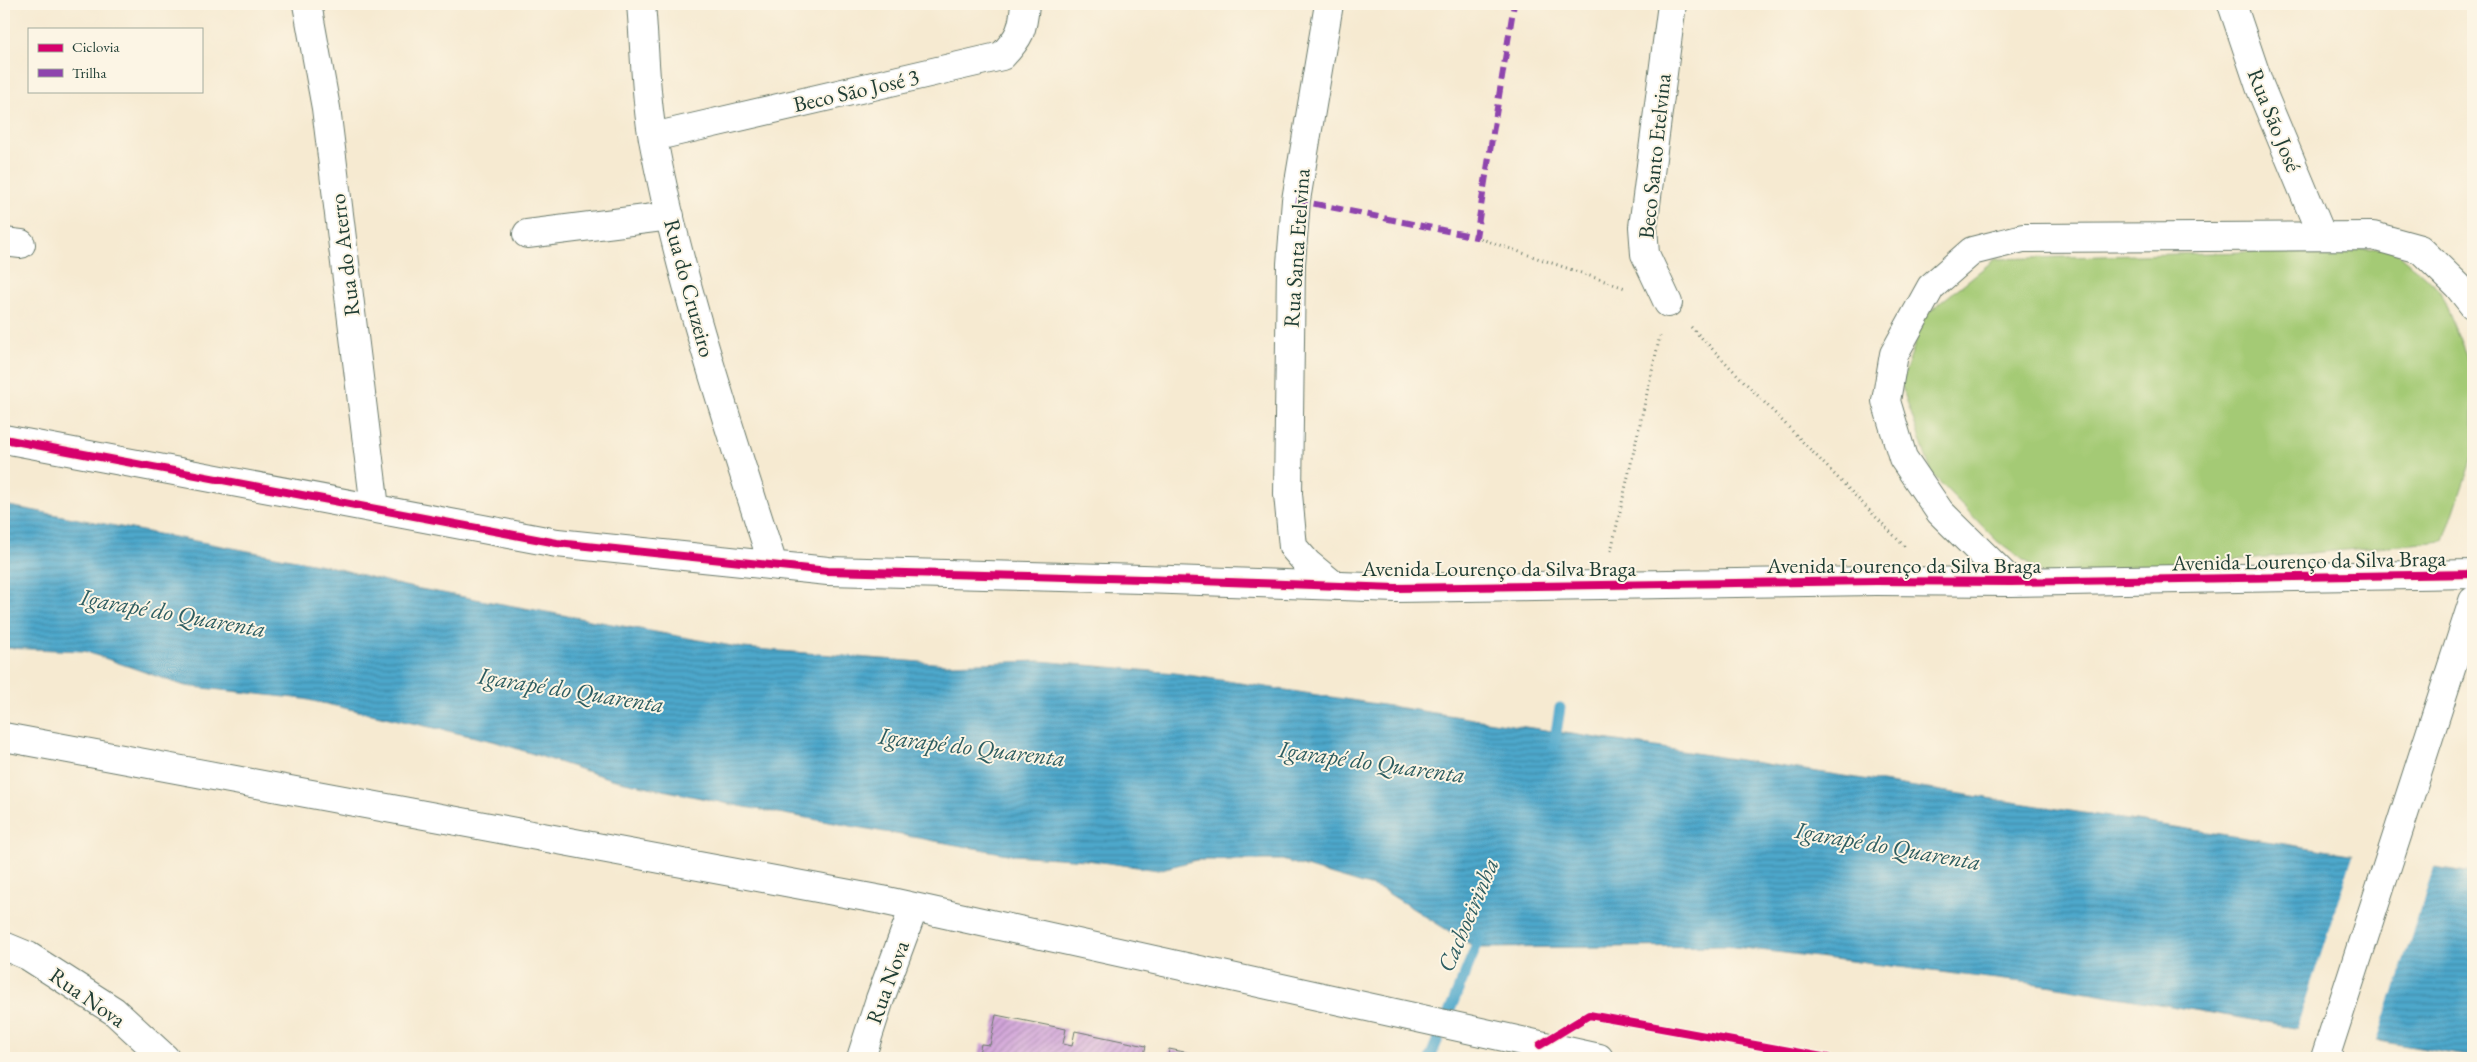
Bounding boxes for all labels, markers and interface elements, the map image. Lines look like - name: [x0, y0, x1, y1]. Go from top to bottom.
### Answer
- legend: [28, 28, 202, 92]
- text: Ciclovia: [72, 37, 119, 56]
- street label: Beco São José 3: [790, 62, 922, 119]
- text: Trilha: [72, 63, 107, 82]
- street label: Rua São José: [2241, 64, 2309, 176]
- street label: Beco Santo Etelvina: [1631, 72, 1678, 240]
- street label: Rua Santa Etelvina: [1276, 167, 1317, 329]
- street label: Rua do Aterro: [323, 192, 366, 318]
- street label: Rua do Cruzeiro: [657, 216, 722, 361]
- street label: Avenida Lourenço da Silva Braga: [2171, 544, 2447, 577]
- street label: Avenida Lourenço da Silva Braga: [1766, 551, 2041, 580]
- street label: Avenida Lourenço da Silva Braga: [1361, 554, 1636, 583]
- water label: Igarapé do Quarenta: [77, 581, 268, 644]
- water label: Igarapé do Quarenta: [475, 659, 666, 720]
- water label: Igarapé do Quarenta: [876, 720, 1067, 773]
- water label: Igarapé do Quarenta: [1276, 733, 1467, 790]
- water label: Igarapé do Quarenta: [1792, 814, 1983, 877]
- water label: Cachoeirinha: [1430, 853, 1505, 977]
- street label: Rua Nova: [859, 936, 916, 1028]
- street label: Rua Nova: [44, 961, 132, 1034]

